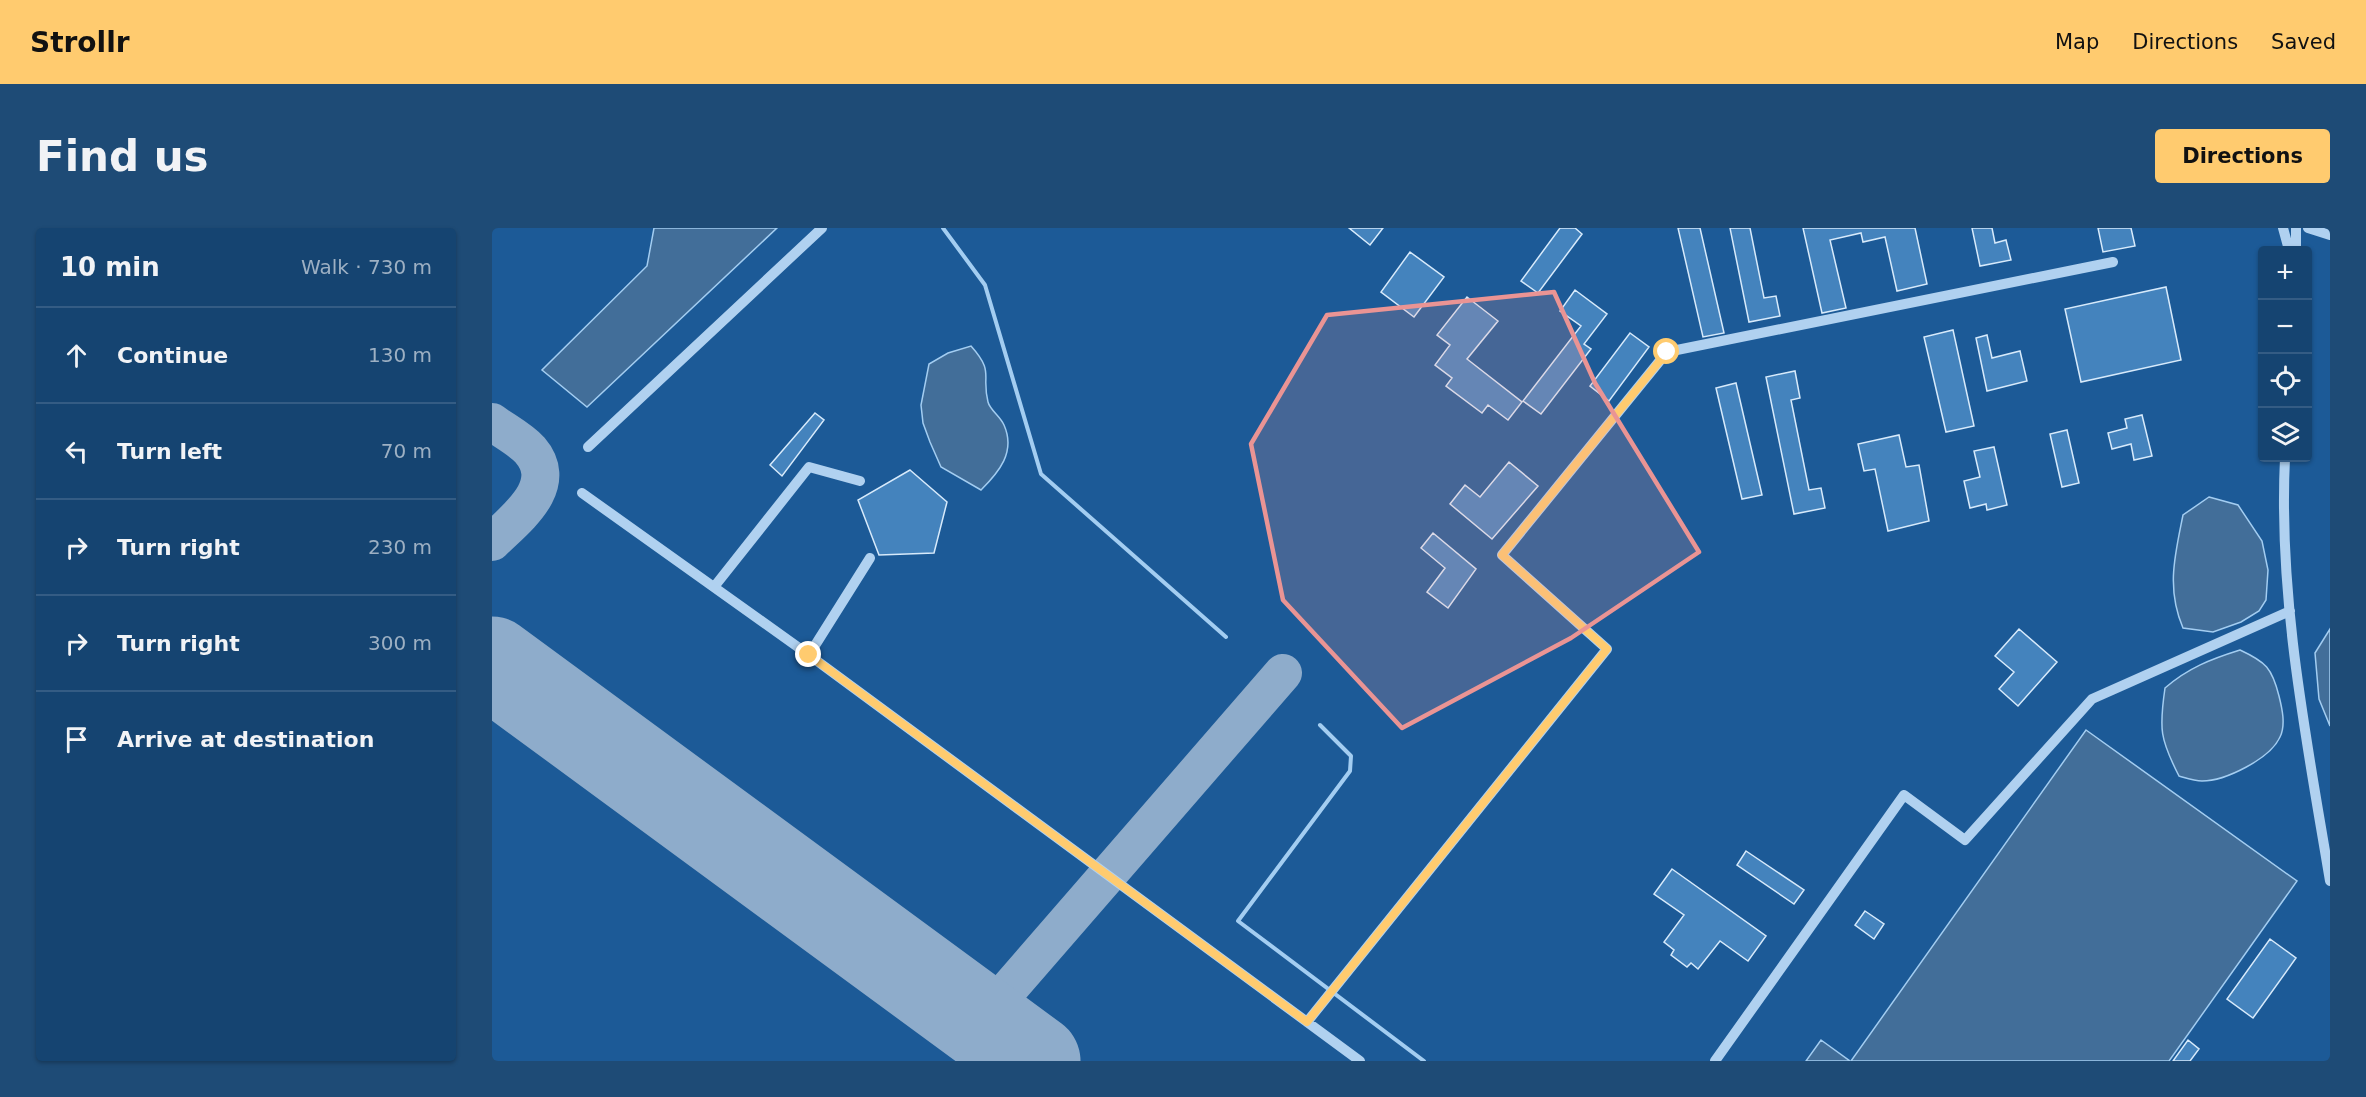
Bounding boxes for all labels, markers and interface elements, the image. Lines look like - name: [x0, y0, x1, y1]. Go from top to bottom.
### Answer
- text: Strollr: [30, 26, 130, 59]
- text: Map: [2055, 30, 2099, 54]
- text: Directions: [2132, 30, 2238, 54]
- text: Saved: [2271, 30, 2336, 54]
- button: Directions: [2155, 129, 2330, 183]
- text: Find us: [36, 132, 209, 181]
- map controls: [2258, 246, 2312, 462]
- button: +: [2258, 246, 2312, 300]
- text: 10 min: [60, 252, 160, 282]
- text: Walk · 730 m: [301, 255, 432, 279]
- button: −: [2258, 300, 2312, 354]
- route start: [1653, 338, 1679, 364]
- icon: ahead: [60, 339, 93, 372]
- text: Continue: [117, 343, 228, 368]
- text: 130 m: [368, 343, 432, 367]
- button: locate: [2258, 354, 2312, 408]
- button: layers: [2258, 408, 2312, 462]
- icon: left: [60, 435, 93, 468]
- text: Turn left: [117, 439, 222, 464]
- text: 70 m: [381, 439, 432, 463]
- icon: right: [60, 531, 93, 564]
- text: Turn right: [117, 535, 240, 560]
- text: 230 m: [368, 535, 432, 559]
- icon: right: [60, 627, 93, 660]
- text: Turn right: [117, 631, 240, 656]
- text: 300 m: [368, 631, 432, 655]
- route end: [795, 641, 821, 667]
- icon: arrive: [60, 723, 93, 756]
- text: Arrive at destination: [117, 727, 374, 752]

